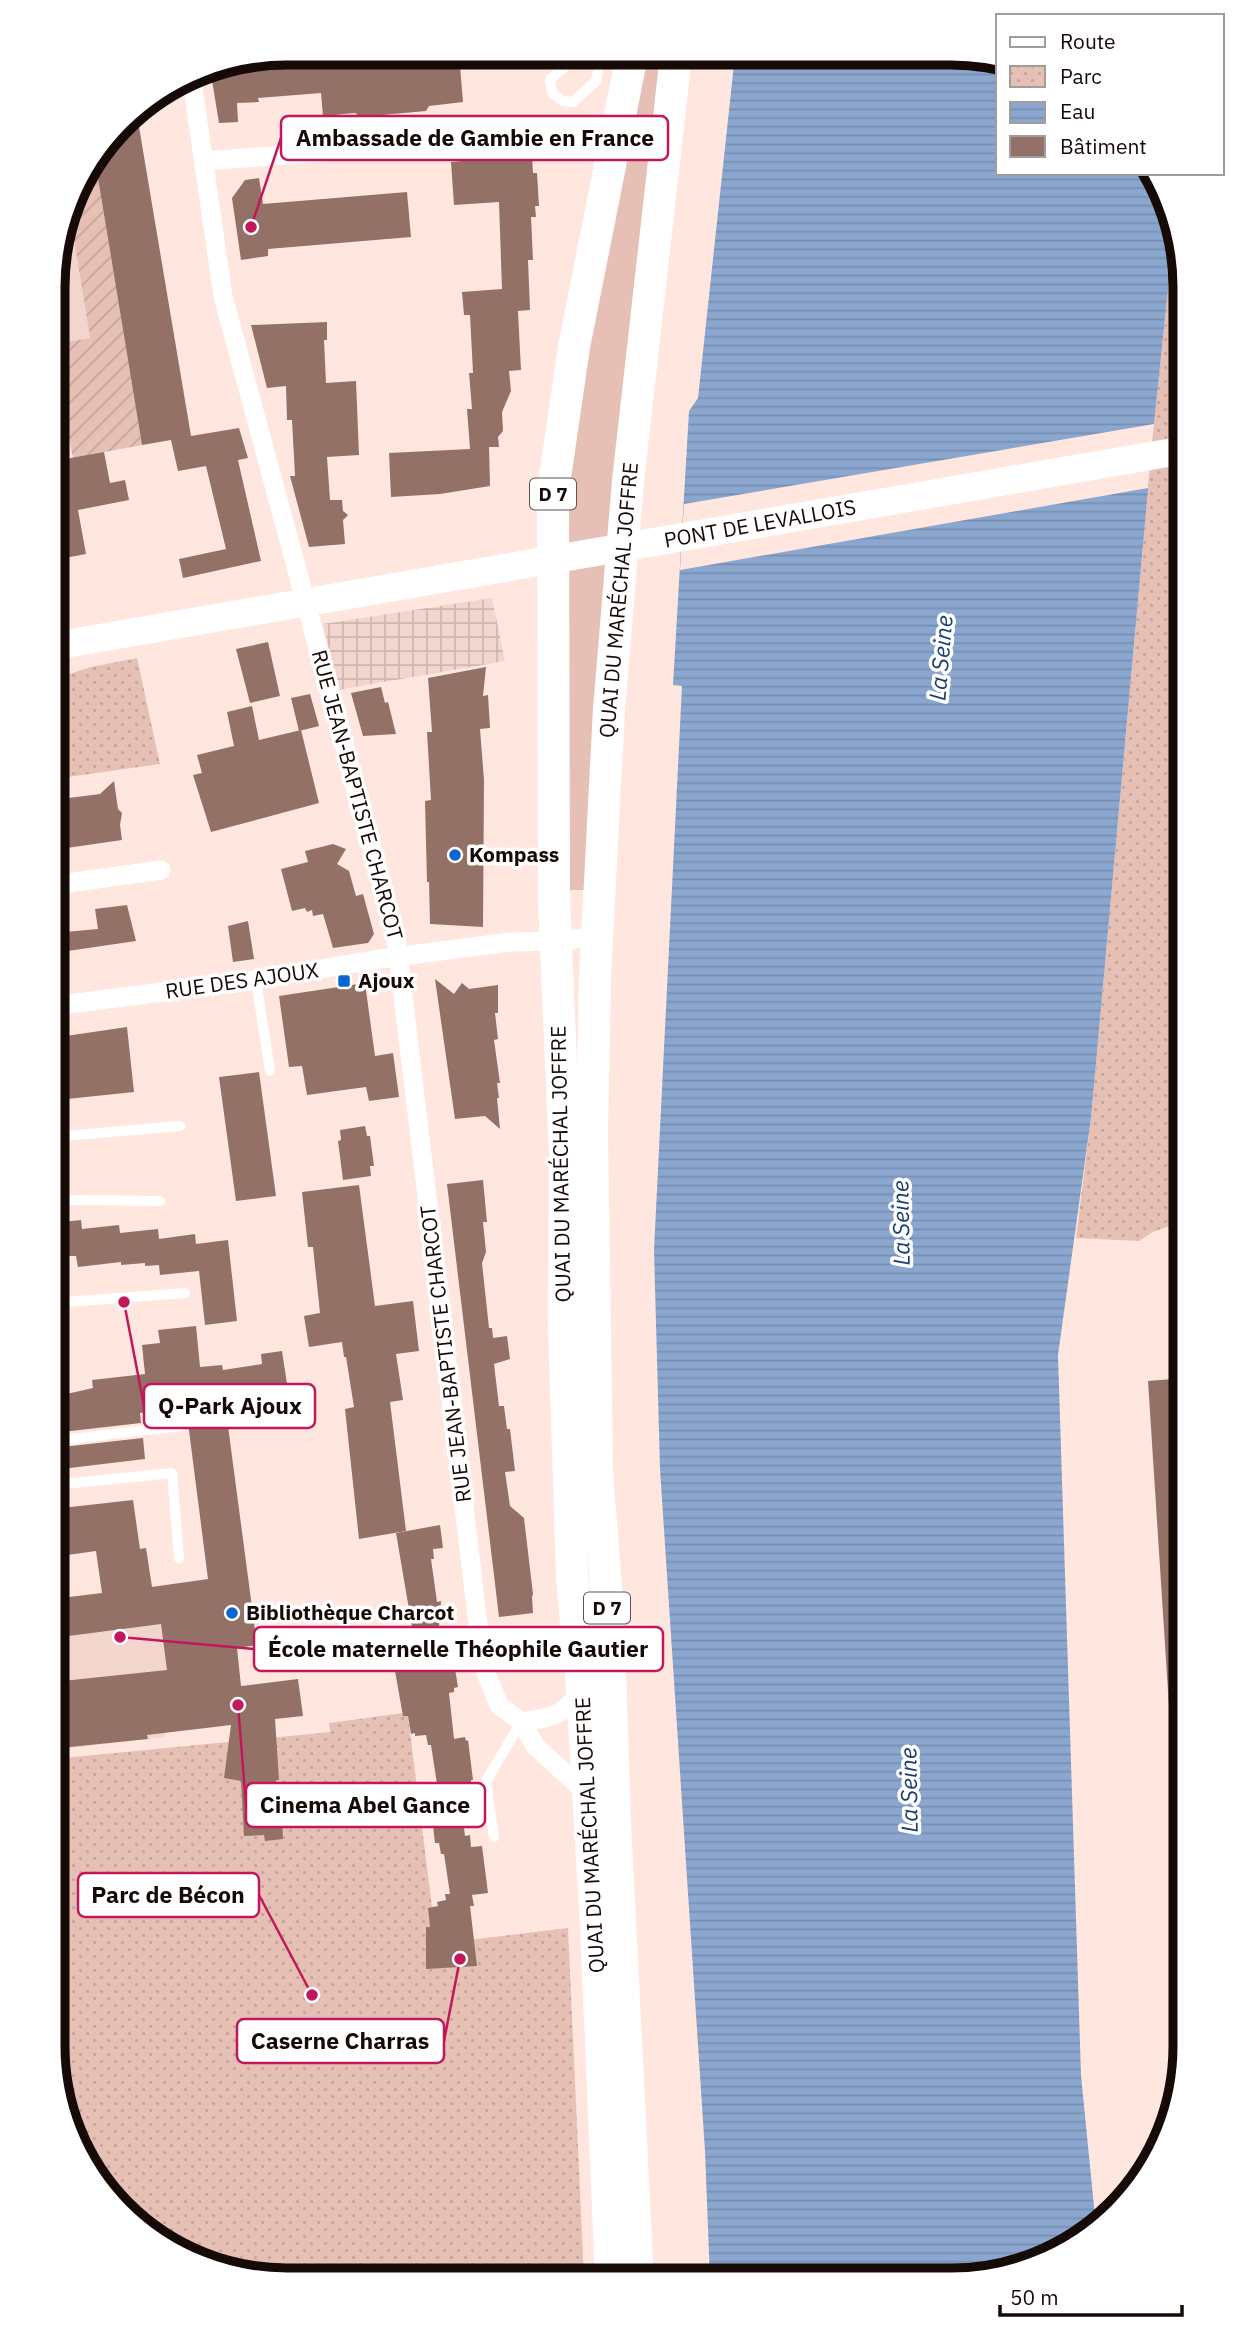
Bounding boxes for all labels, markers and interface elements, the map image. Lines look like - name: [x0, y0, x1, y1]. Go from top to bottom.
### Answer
- legend: [996, 14, 1224, 175]
- text: Route: [1060, 27, 1116, 55]
- text: Parc: [1060, 62, 1102, 90]
- text: Eau: [1060, 97, 1095, 125]
- callout: Ambassade de Gambie en France: [281, 116, 668, 160]
- text: Ambassade de Gambie en France: [296, 122, 654, 152]
- text: Bâtiment: [1060, 132, 1147, 160]
- street label: QUAI DU MARÉCHAL JOFFRE: [592, 461, 644, 739]
- road number: D 7: [530, 478, 576, 509]
- street label: PONT DE LEVALLOIS: [662, 492, 858, 554]
- water label: La Seine: [921, 614, 959, 702]
- street label: RUE JEAN-BAPTISTE CHARCOT: [306, 647, 410, 943]
- place label: Kompass: [469, 840, 559, 868]
- marker: Kompass: [447, 847, 463, 863]
- street label: RUE DES AJOUX: [163, 955, 320, 1005]
- place label: Ajoux: [358, 966, 415, 994]
- marker: Ajoux: [336, 973, 352, 989]
- street label: QUAI DU MARÉCHAL JOFFRE: [544, 1025, 576, 1303]
- water label: La Seine: [884, 1180, 916, 1266]
- street label: RUE JEAN-BAPTISTE CHARCOT: [413, 1204, 477, 1504]
- callout: Q-Park Ajoux: [144, 1384, 315, 1428]
- text: Q-Park Ajoux: [158, 1390, 302, 1420]
- road number: D 7: [584, 1592, 630, 1624]
- place label: Bibliothèque Charcot: [246, 1598, 454, 1626]
- marker: Bibliothèque Charcot: [224, 1605, 240, 1621]
- callout: École maternelle Théophile Gautier: [254, 1627, 663, 1671]
- text: École maternelle Théophile Gautier: [268, 1633, 648, 1663]
- street label: QUAI DU MARÉCHAL JOFFRE: [568, 1696, 610, 1974]
- water label: La Seine: [892, 1747, 924, 1833]
- callout: Cinema Abel Gance: [246, 1783, 485, 1827]
- text: Cinema Abel Gance: [260, 1789, 470, 1819]
- callout: Parc de Bécon: [78, 1873, 259, 1917]
- text: Parc de Bécon: [91, 1879, 245, 1909]
- callout: Caserne Charras: [237, 2019, 444, 2063]
- text: Caserne Charras: [251, 2025, 429, 2055]
- scale bar: [1000, 2274, 1182, 2318]
- text: 50 m: [1010, 2283, 1059, 2311]

